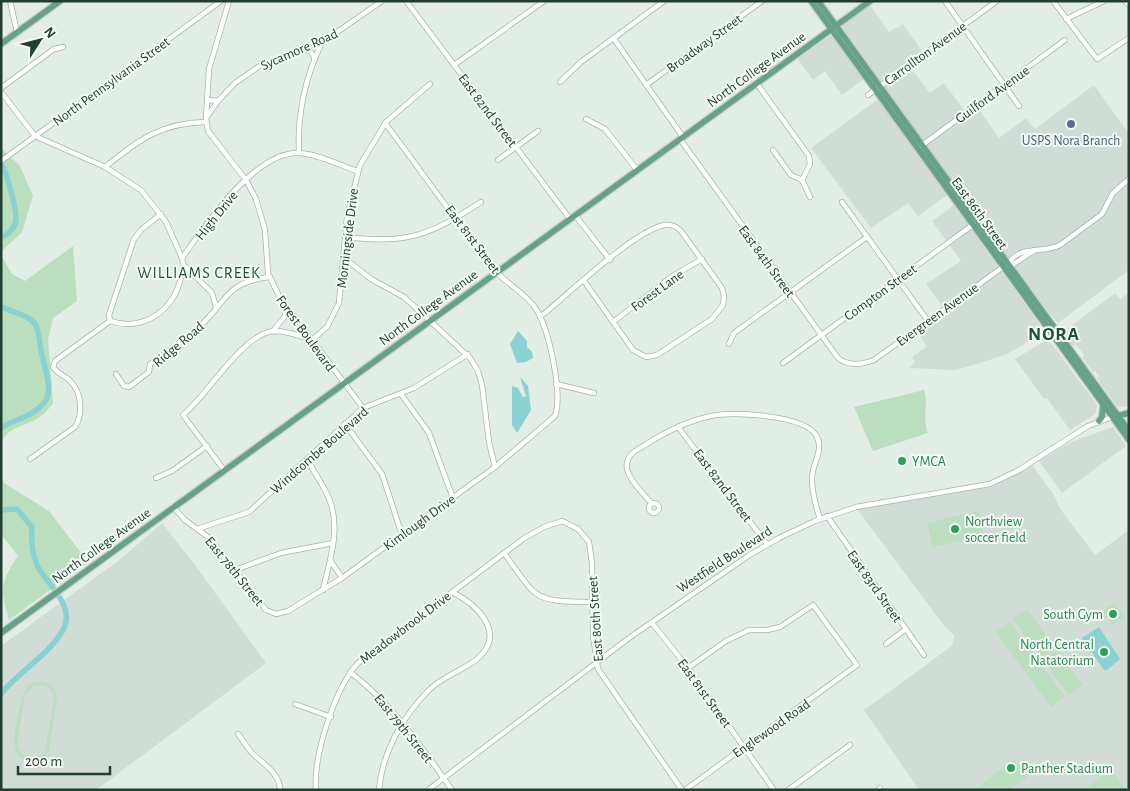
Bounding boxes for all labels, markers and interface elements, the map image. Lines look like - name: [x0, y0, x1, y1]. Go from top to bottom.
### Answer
- street label: Broadway Street: [664, 12, 745, 76]
- north arrow: [15, 15, 65, 65]
- street label: Carrollton Avenue: [882, 19, 969, 88]
- street label: Sycamore Road: [259, 27, 340, 73]
- street label: North College Avenue: [705, 29, 808, 110]
- street label: North Pennsylvania Street: [49, 33, 173, 129]
- street label: Guilford Avenue: [953, 63, 1032, 126]
- street label: East 82nd Street: [455, 71, 519, 150]
- marker: USPS Nora Branch: [1065, 118, 1077, 130]
- place label: USPS Nora Branch: [1022, 134, 1120, 148]
- street label: East 86th Street: [949, 175, 1010, 253]
- street label: Morningside Drive: [335, 187, 361, 289]
- street label: High Drive: [193, 188, 241, 243]
- street label: East 81st Street: [442, 203, 503, 277]
- street label: East 84th Street: [735, 223, 797, 301]
- street label: Compton Street: [842, 262, 920, 324]
- district label: WILLIAMS CREEK: [137, 265, 261, 281]
- street label: North College Avenue: [377, 267, 480, 348]
- street label: Forest Lane: [629, 267, 686, 314]
- street label: Evergreen Avenue: [894, 280, 981, 349]
- street label: Forest Boulevard: [273, 293, 337, 374]
- street label: Ridge Road: [150, 320, 207, 370]
- district label: NORA: [1028, 325, 1080, 344]
- street label: Windcombe Boulevard: [268, 405, 371, 497]
- street label: East 82nd Street: [690, 446, 754, 525]
- marker: YMCA: [896, 455, 908, 467]
- place label: YMCA: [912, 455, 946, 469]
- street label: Kimlough Drive: [381, 492, 458, 554]
- street label: North College Avenue: [50, 505, 153, 586]
- place label: Northview soccer field: [965, 515, 1026, 545]
- marker: Northview soccer field: [949, 523, 961, 535]
- street label: Westfield Boulevard: [674, 524, 775, 596]
- street label: East 78th Street: [202, 534, 267, 609]
- street label: East 83rd Street: [844, 548, 904, 626]
- street label: East 80th Street: [586, 575, 606, 662]
- street label: Meadowbrook Drive: [357, 589, 454, 667]
- place label: South Gym: [1043, 608, 1103, 622]
- marker: South Gym: [1107, 608, 1119, 620]
- place label: North Central Natatorium: [1020, 638, 1094, 668]
- marker: North Central Natatorium: [1098, 646, 1110, 658]
- street label: East 81st Street: [675, 657, 734, 731]
- street label: East 79th Street: [371, 691, 436, 766]
- street label: Englewood Road: [730, 697, 813, 761]
- scale bar: [18, 744, 110, 776]
- text: 200 m: [25, 754, 62, 769]
- marker: Panther Stadium: [1005, 762, 1017, 774]
- place label: Panther Stadium: [1021, 762, 1113, 776]

